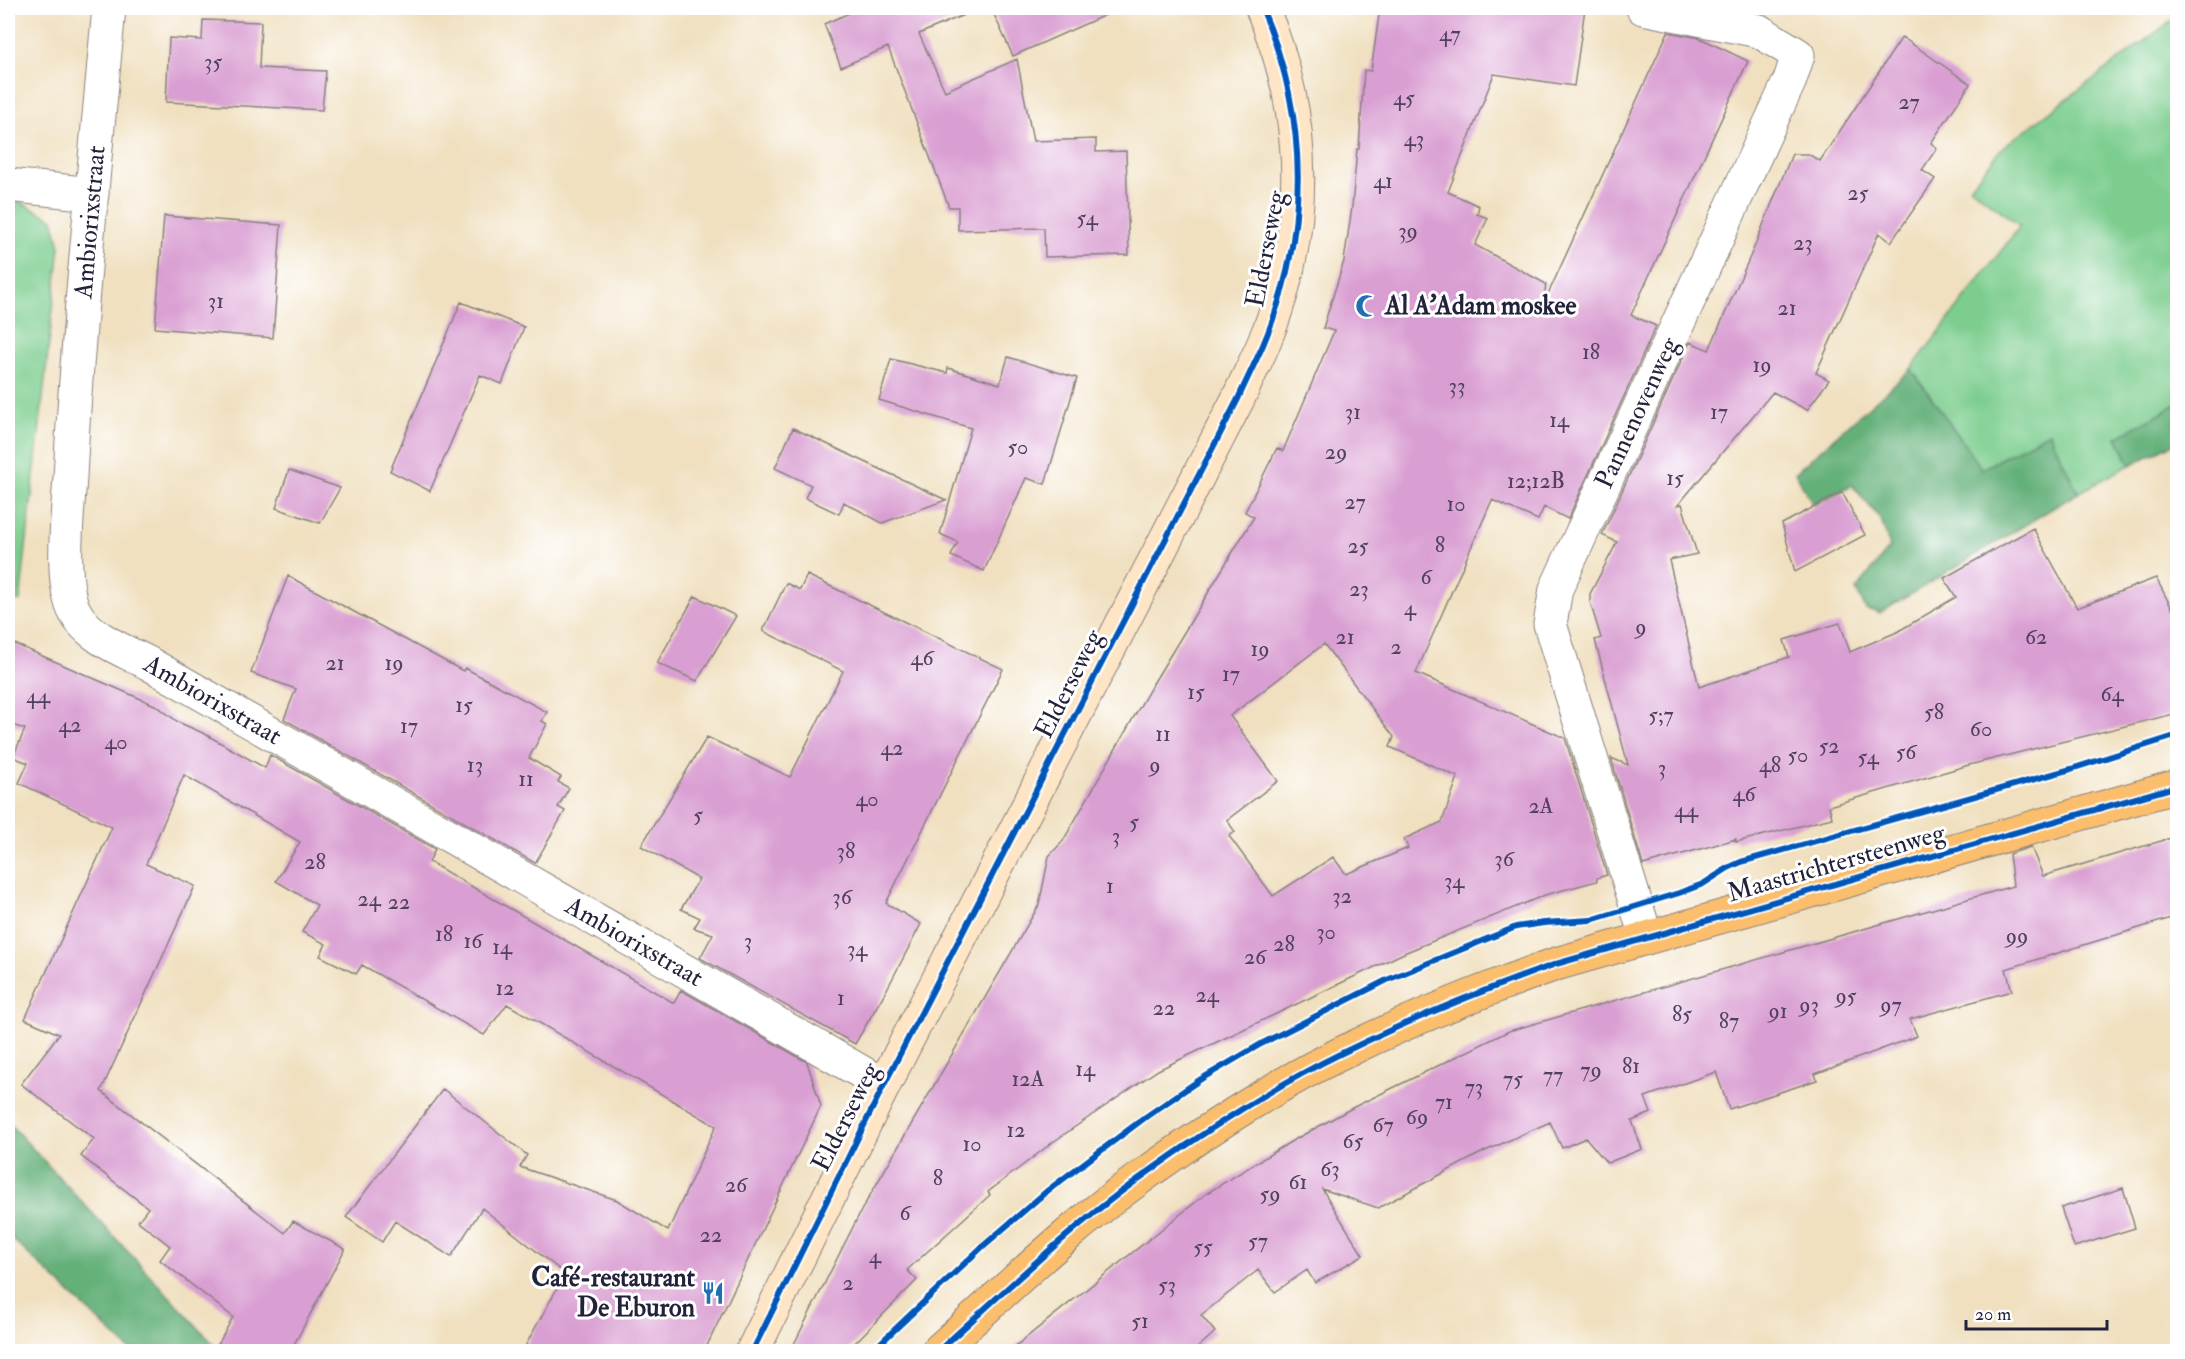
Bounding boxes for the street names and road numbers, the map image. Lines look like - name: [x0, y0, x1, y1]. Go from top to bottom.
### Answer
- street label: Ambiorixstraat: [67, 144, 113, 301]
- street label: Elderseweg: [1239, 187, 1293, 310]
- street label: Pannenovenweg: [1588, 331, 1686, 494]
- street label: Elderseweg: [1028, 623, 1111, 744]
- street label: Ambiorixstraat: [137, 647, 287, 752]
- street label: Maastrichtersteenweg: [1724, 816, 1950, 909]
- street label: Ambiorixstraat: [559, 889, 709, 994]
- street label: Elderseweg: [805, 1056, 888, 1177]

